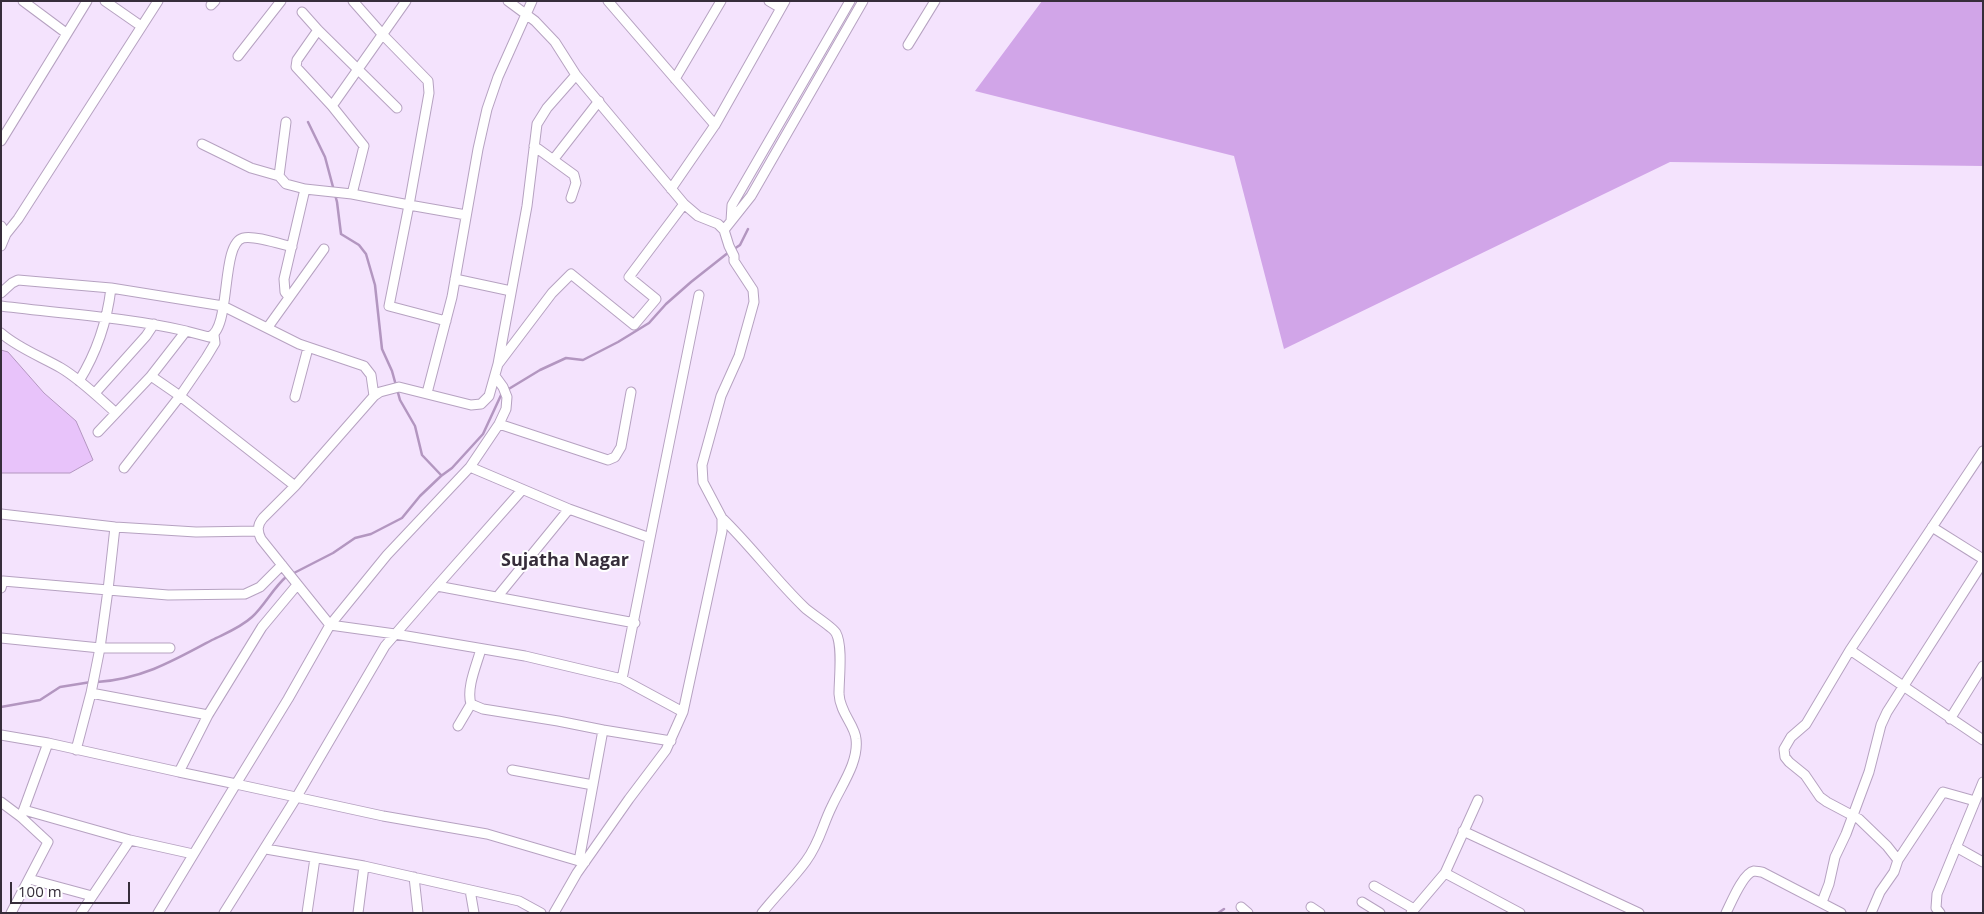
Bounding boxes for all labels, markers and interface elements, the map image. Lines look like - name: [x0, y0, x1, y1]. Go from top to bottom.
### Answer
- district label: Sujatha Nagar: [501, 550, 629, 572]
- scale bar: [12, 872, 132, 904]
- text: 100 m: [18, 881, 62, 901]

